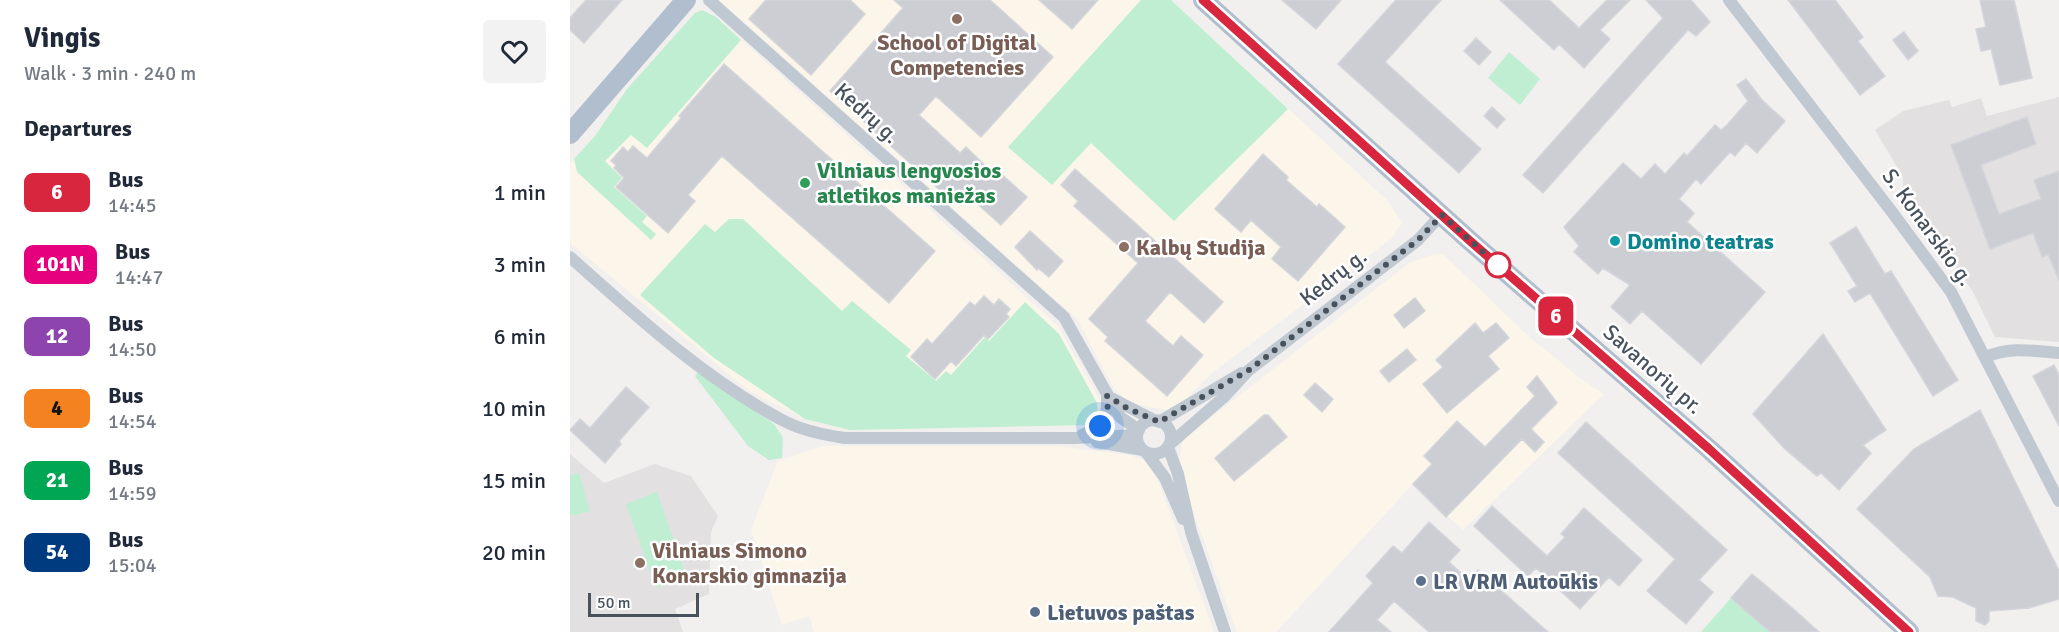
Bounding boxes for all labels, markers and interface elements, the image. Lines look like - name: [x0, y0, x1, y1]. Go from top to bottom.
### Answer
- marker: School of Digital Competencies: [950, 12, 964, 26]
- button: heart: [483, 20, 546, 83]
- text: Vingis: [24, 21, 100, 55]
- place label: School of Digital Competencies: [877, 29, 1037, 81]
- text: Walk · 3 min · 240 m: [24, 61, 196, 86]
- street label: Kedrų g.: [829, 77, 905, 149]
- text: Departures: [24, 115, 132, 142]
- place label: Vilniaus lengvosios atletikos maniežas: [817, 157, 1001, 209]
- street label: S. Konarskio g.: [1876, 163, 1980, 291]
- text: Bus: [108, 166, 143, 193]
- marker: Vilniaus lengvosios atletikos maniežas: [798, 176, 812, 190]
- text: 6: [51, 179, 63, 205]
- text: 1 min: [494, 179, 546, 206]
- text: 14:45: [108, 193, 157, 218]
- place label: Domino teatras: [1627, 228, 1774, 255]
- place label: Kalbų Studija: [1136, 234, 1265, 261]
- marker: Domino teatras: [1608, 234, 1622, 248]
- text: Bus: [115, 238, 150, 265]
- marker: Kalbų Studija: [1117, 240, 1131, 254]
- street label: Kedrų g.: [1294, 242, 1372, 312]
- text: 101N: [36, 251, 85, 277]
- text: 3 min: [494, 251, 546, 278]
- unlabelled marker: [1485, 252, 1511, 278]
- text: 14:47: [115, 265, 163, 290]
- line badge: 6: [1536, 296, 1576, 336]
- text: 6: [1550, 303, 1562, 329]
- text: Bus: [108, 310, 143, 337]
- street label: Savanorių pr.: [1598, 318, 1708, 420]
- text: 12: [46, 323, 68, 349]
- text: 6 min: [494, 323, 546, 350]
- text: 14:50: [108, 337, 157, 362]
- text: Bus: [108, 382, 143, 409]
- text: 4: [51, 395, 63, 421]
- text: 10 min: [482, 395, 546, 422]
- text: 14:54: [108, 409, 157, 434]
- your location: [1085, 411, 1115, 441]
- text: Bus: [108, 454, 143, 481]
- text: 21: [46, 467, 68, 493]
- text: 15 min: [482, 467, 546, 494]
- text: 14:59: [108, 481, 157, 506]
- text: Bus: [108, 526, 143, 553]
- place label: Vilniaus Simono Konarskio gimnazija: [652, 537, 847, 589]
- text: 54: [46, 539, 68, 565]
- text: 20 min: [482, 539, 546, 566]
- text: 15:04: [108, 553, 157, 578]
- marker: Vilniaus Simono Konarskio gimnazija: [633, 556, 647, 570]
- place label: LR VRM Autoūkis: [1433, 568, 1598, 595]
- marker: LR VRM Autoūkis: [1414, 574, 1428, 588]
- scale bar: [588, 590, 699, 618]
- text: 50 m: [597, 593, 631, 613]
- place label: Lietuvos paštas: [1047, 599, 1195, 626]
- marker: Lietuvos paštas: [1028, 605, 1042, 619]

